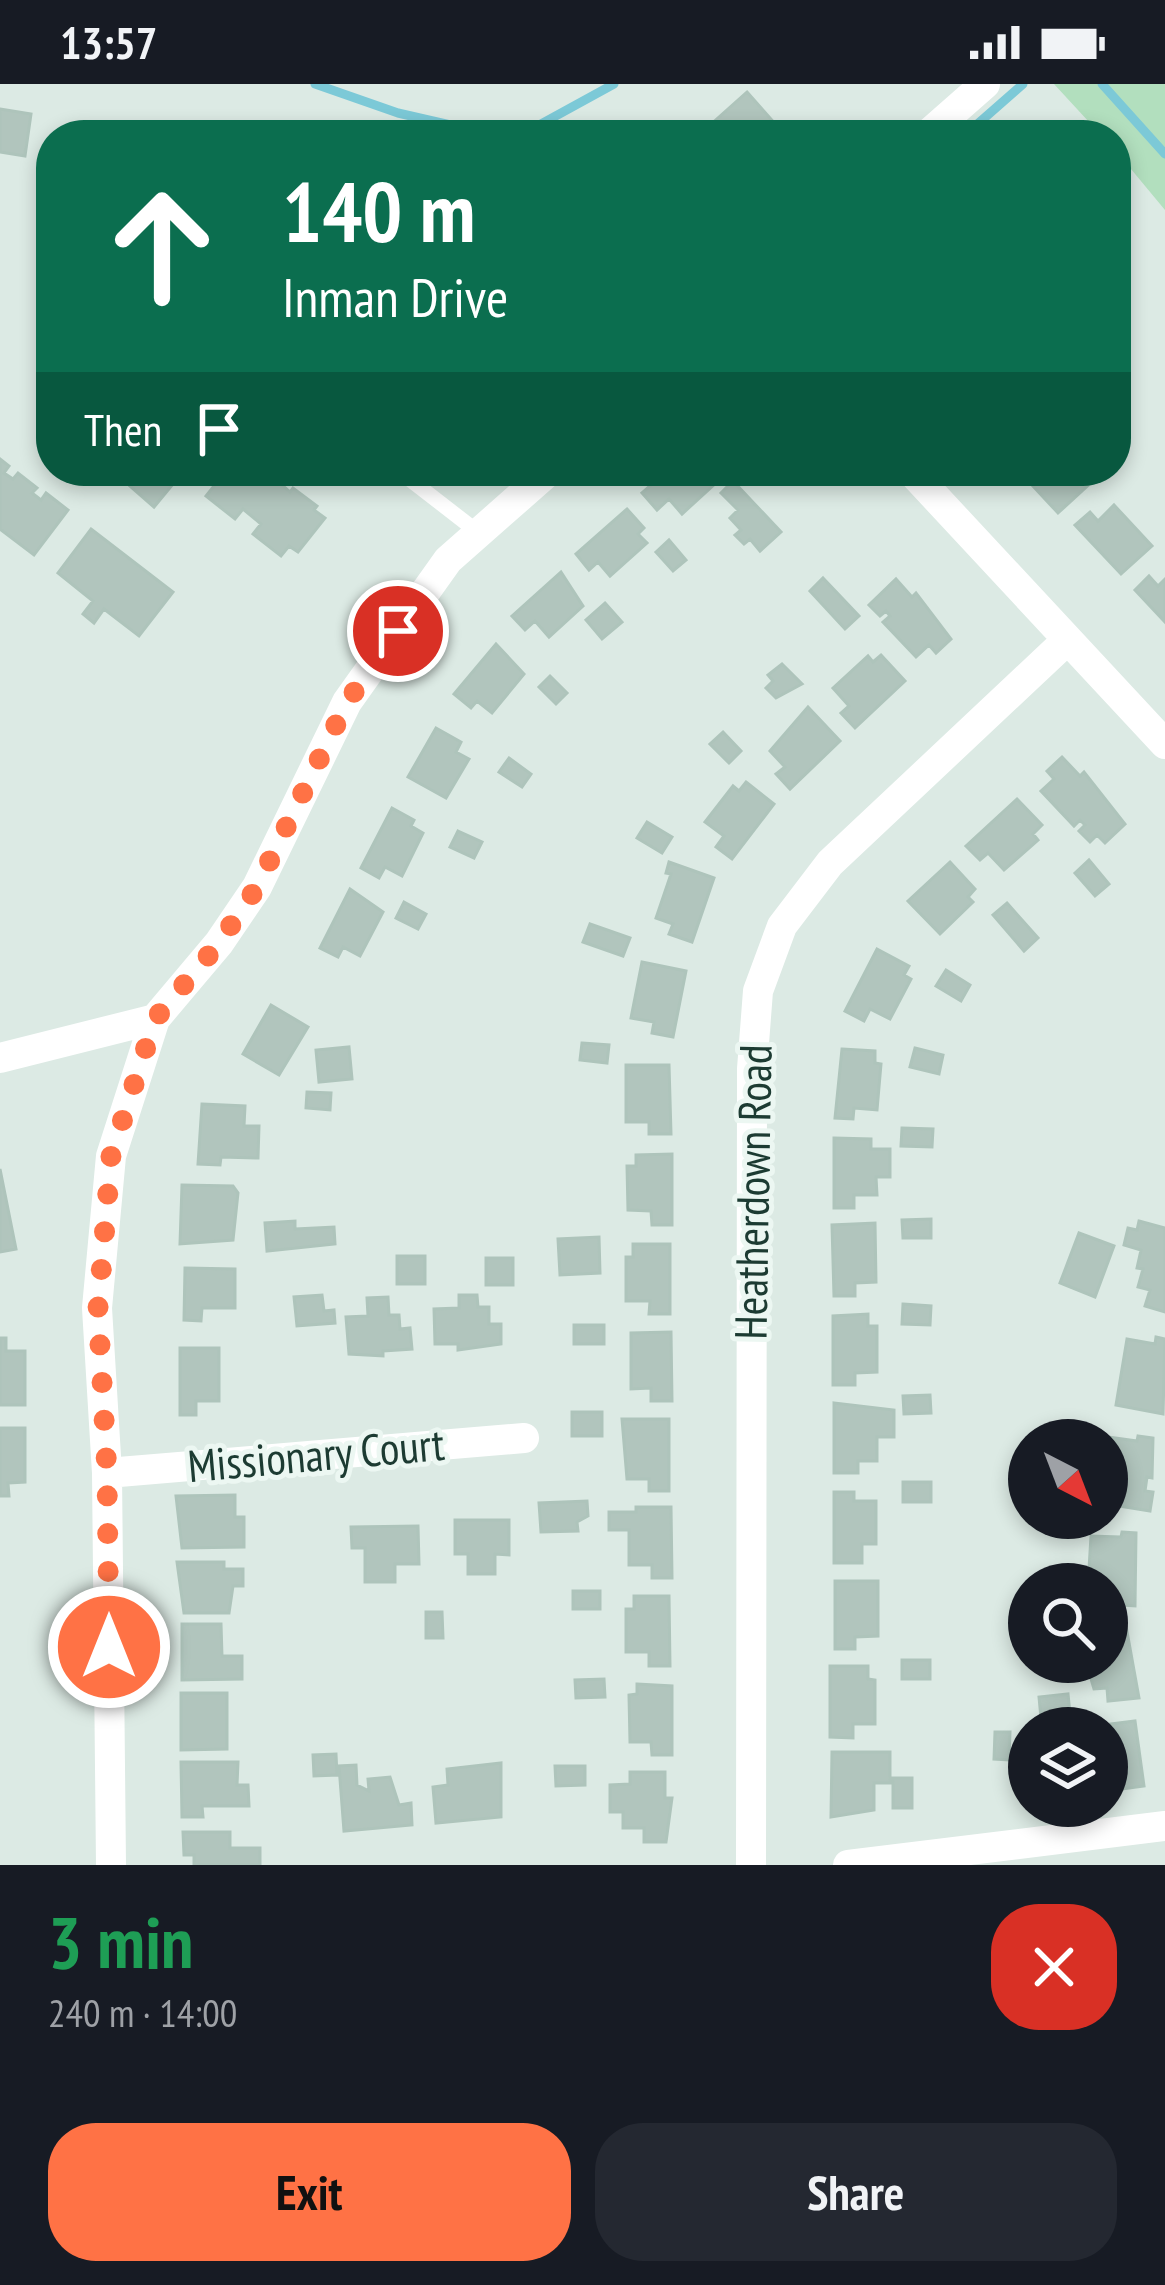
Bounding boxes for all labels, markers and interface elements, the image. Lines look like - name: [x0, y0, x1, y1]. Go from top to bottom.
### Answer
- text: 13:57: [60, 13, 157, 71]
- text: 140 m: [282, 156, 475, 265]
- icon: ahead: [84, 168, 240, 324]
- text: Inman Drive: [282, 262, 508, 332]
- icon: arrive: [186, 396, 252, 462]
- text: Then: [84, 400, 162, 458]
- pin: [347, 580, 449, 682]
- icon: arrive: [365, 598, 431, 664]
- street label: Heatherdown Road: [720, 1044, 784, 1340]
- street label: Missionary Court: [185, 1414, 447, 1494]
- north arrow: [1008, 1419, 1128, 1539]
- map controls: [1008, 1419, 1128, 1827]
- button: search: [1008, 1563, 1128, 1683]
- position arrow: [46, 1584, 172, 1710]
- button: layers: [1008, 1707, 1128, 1827]
- text: 3 min: [48, 1895, 193, 1988]
- button: close: [991, 1904, 1117, 2030]
- text: 240 m · 14:00: [48, 1987, 237, 2038]
- button: Exit: [48, 2123, 571, 2261]
- button: Share: [595, 2123, 1117, 2261]

